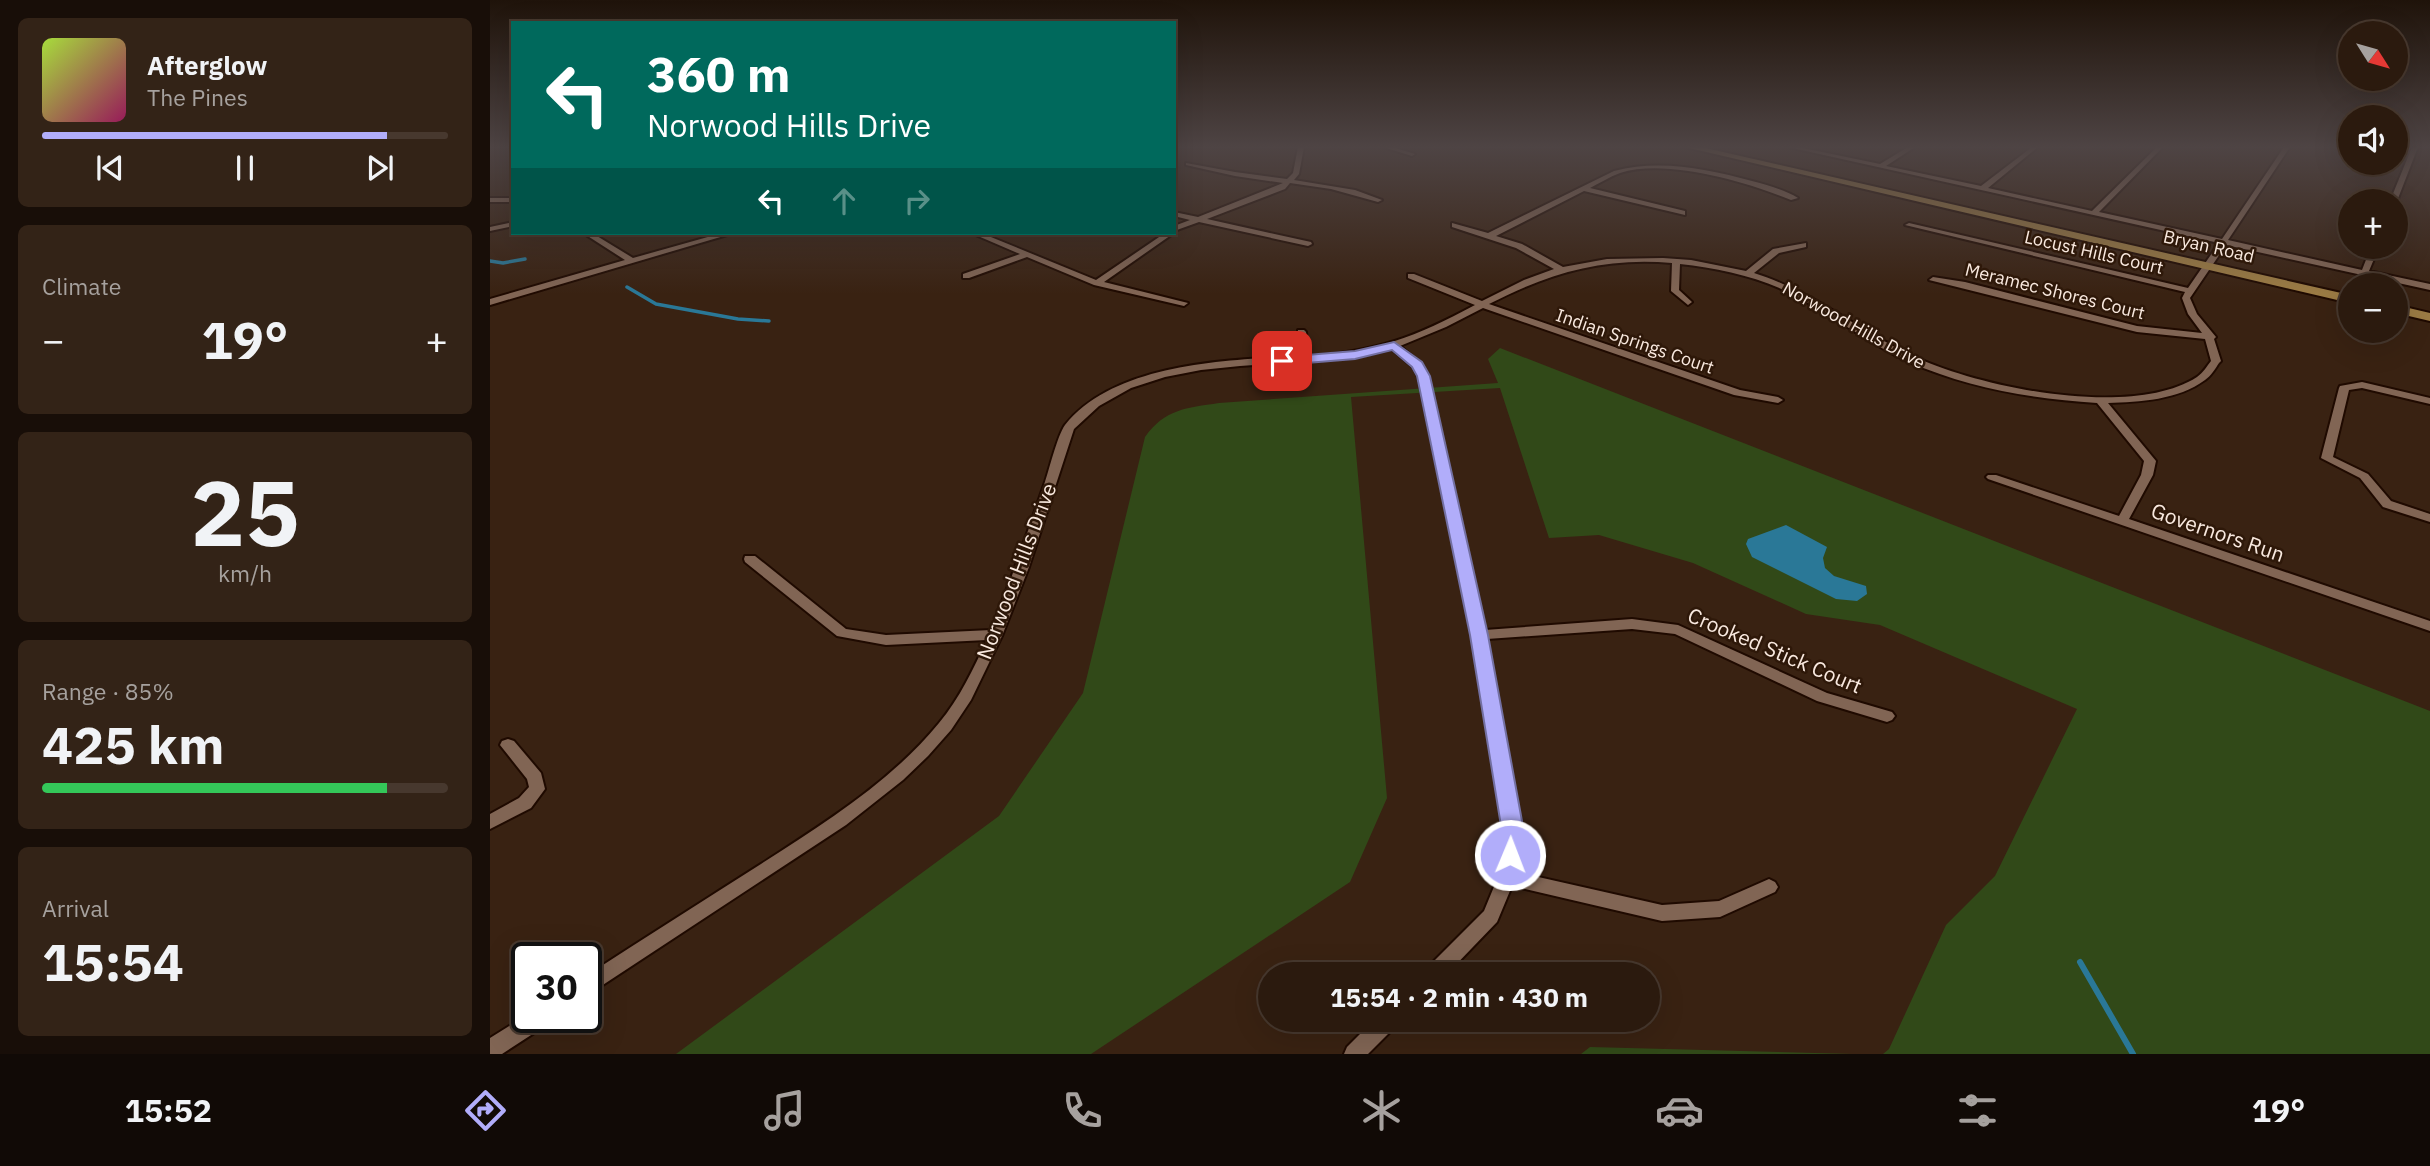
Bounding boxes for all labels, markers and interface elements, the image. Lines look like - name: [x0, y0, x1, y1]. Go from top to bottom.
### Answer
- north arrow: [2338, 21, 2408, 91]
- map controls: [2338, 21, 2408, 343]
- text: 360 m: [647, 42, 791, 105]
- text: Afterglow: [147, 48, 267, 82]
- icon: left: [532, 49, 623, 140]
- text: The Pines: [147, 82, 248, 112]
- text: Norwood Hills Drive: [647, 104, 931, 146]
- button: sound: [2338, 105, 2408, 175]
- icon: previous: [91, 149, 129, 187]
- icon: pause: [226, 149, 264, 187]
- icon: next: [361, 149, 399, 187]
- icon: left: [752, 182, 790, 220]
- icon: ahead: [825, 182, 863, 220]
- icon: right: [898, 182, 936, 220]
- button: +: [2338, 189, 2408, 259]
- street label: Bryan Road: [2161, 224, 2257, 268]
- street label: Locust Hills Court: [2022, 225, 2166, 279]
- street label: Meramec Shores Court: [1963, 258, 2147, 324]
- text: Climate: [42, 271, 121, 301]
- button: −: [2338, 273, 2408, 343]
- street label: Norwood Hills Drive: [1779, 276, 1930, 374]
- street label: Indian Springs Court: [1553, 303, 1717, 379]
- text: 19°: [202, 306, 288, 373]
- text: −: [42, 315, 65, 364]
- text: +: [425, 315, 448, 364]
- pin: [1252, 331, 1312, 391]
- icon: arrive: [1263, 342, 1301, 380]
- text: 25: [190, 453, 300, 571]
- street label: Norwood Hills Drive: [970, 479, 1062, 663]
- street label: Governors Run: [2148, 496, 2288, 568]
- text: km/h: [218, 558, 272, 588]
- street label: Crooked Stick Court: [1684, 601, 1866, 699]
- text: Range · 85%: [42, 676, 174, 706]
- text: 425 km: [42, 711, 224, 778]
- position arrow: [1473, 818, 1547, 892]
- text: Arrival: [42, 893, 109, 923]
- text: 15:54: [42, 928, 184, 995]
- speed limit sign: 30: [511, 942, 602, 1033]
- text: 15:54 · 2 min · 430 m: [1330, 980, 1588, 1014]
- icon: directions: [461, 1086, 510, 1135]
- icon: music: [760, 1086, 809, 1135]
- icon: phone: [1058, 1086, 1107, 1135]
- icon: climate: [1357, 1086, 1406, 1135]
- icon: car: [1655, 1086, 1704, 1135]
- icon: filters: [1953, 1086, 2002, 1135]
- text: 15:52: [125, 1089, 212, 1131]
- text: 19°: [2252, 1089, 2305, 1131]

